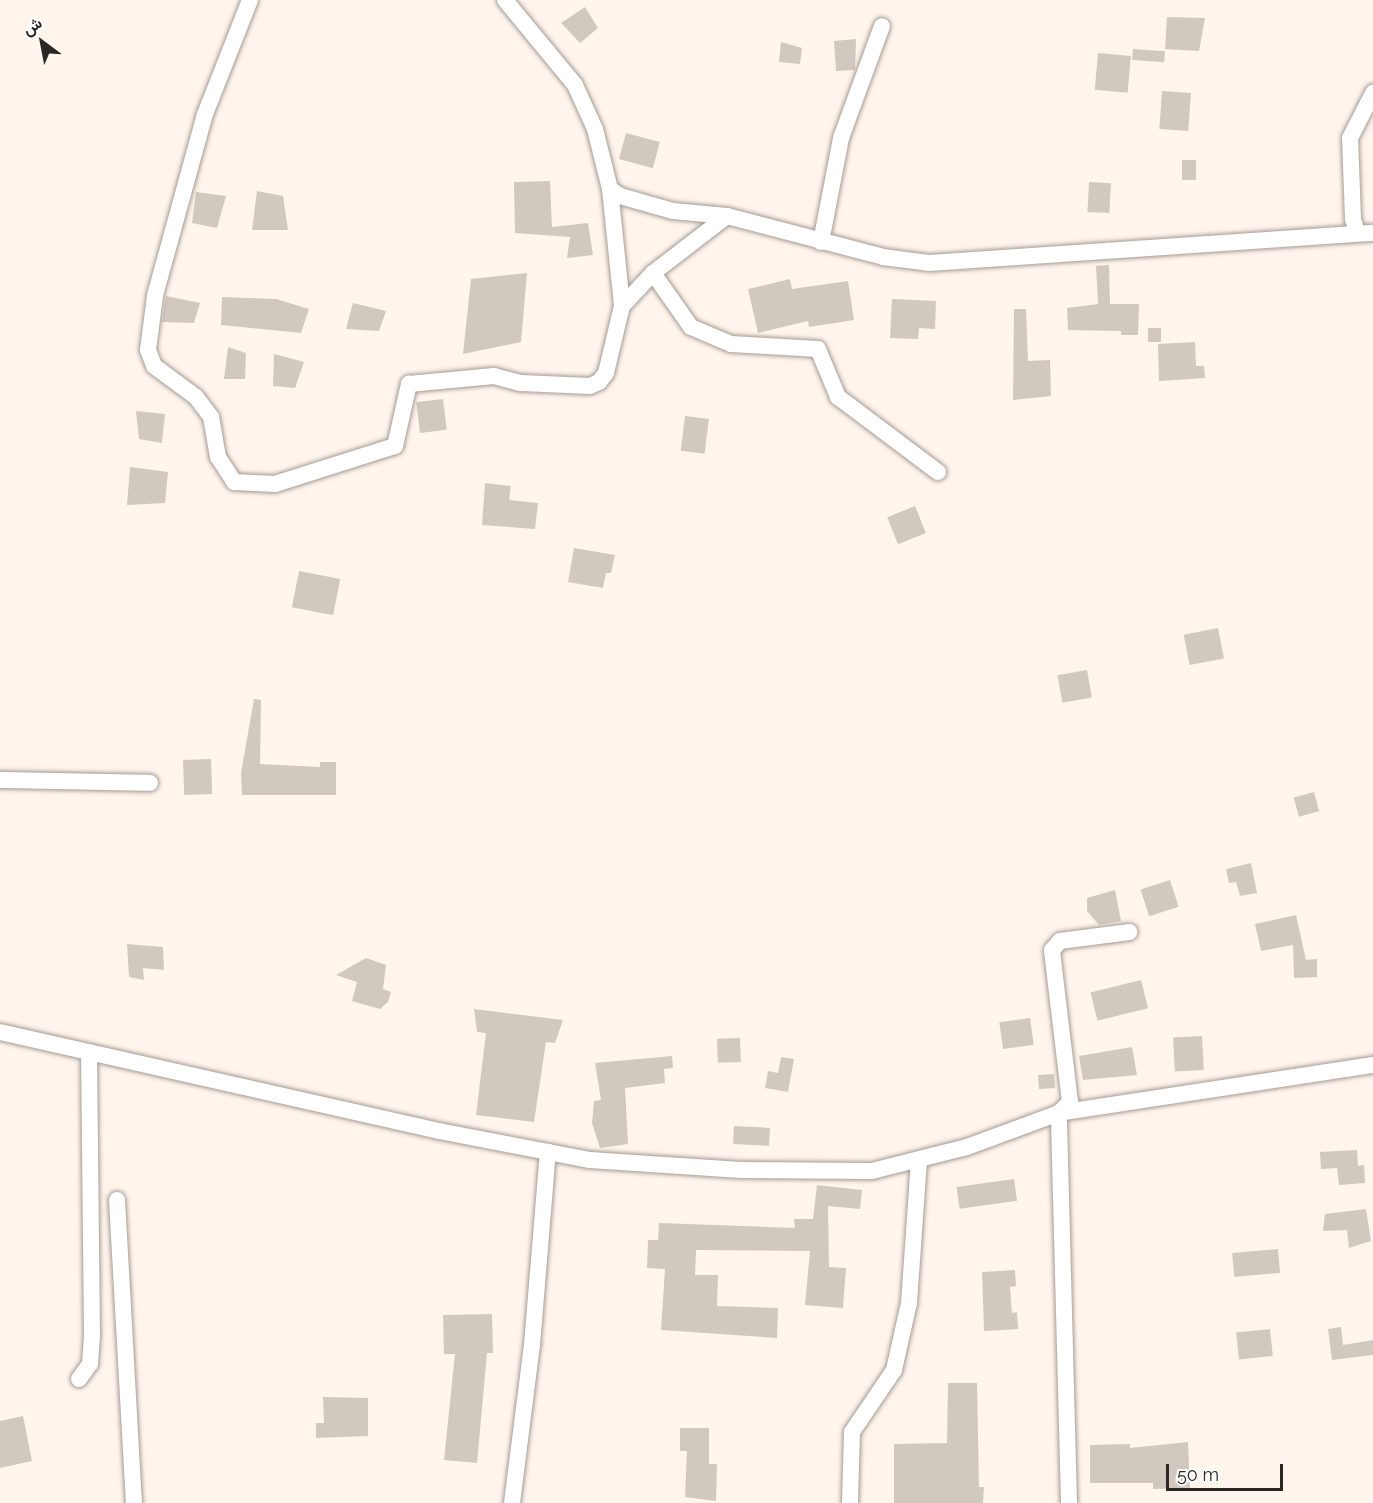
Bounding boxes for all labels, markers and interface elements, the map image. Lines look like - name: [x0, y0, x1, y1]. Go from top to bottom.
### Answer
- north arrow: [12, 12, 72, 72]
- text: ش: [19, 13, 45, 39]
- scale bar: [1169, 1452, 1286, 1490]
- text: 50 m: [1177, 1464, 1219, 1485]

